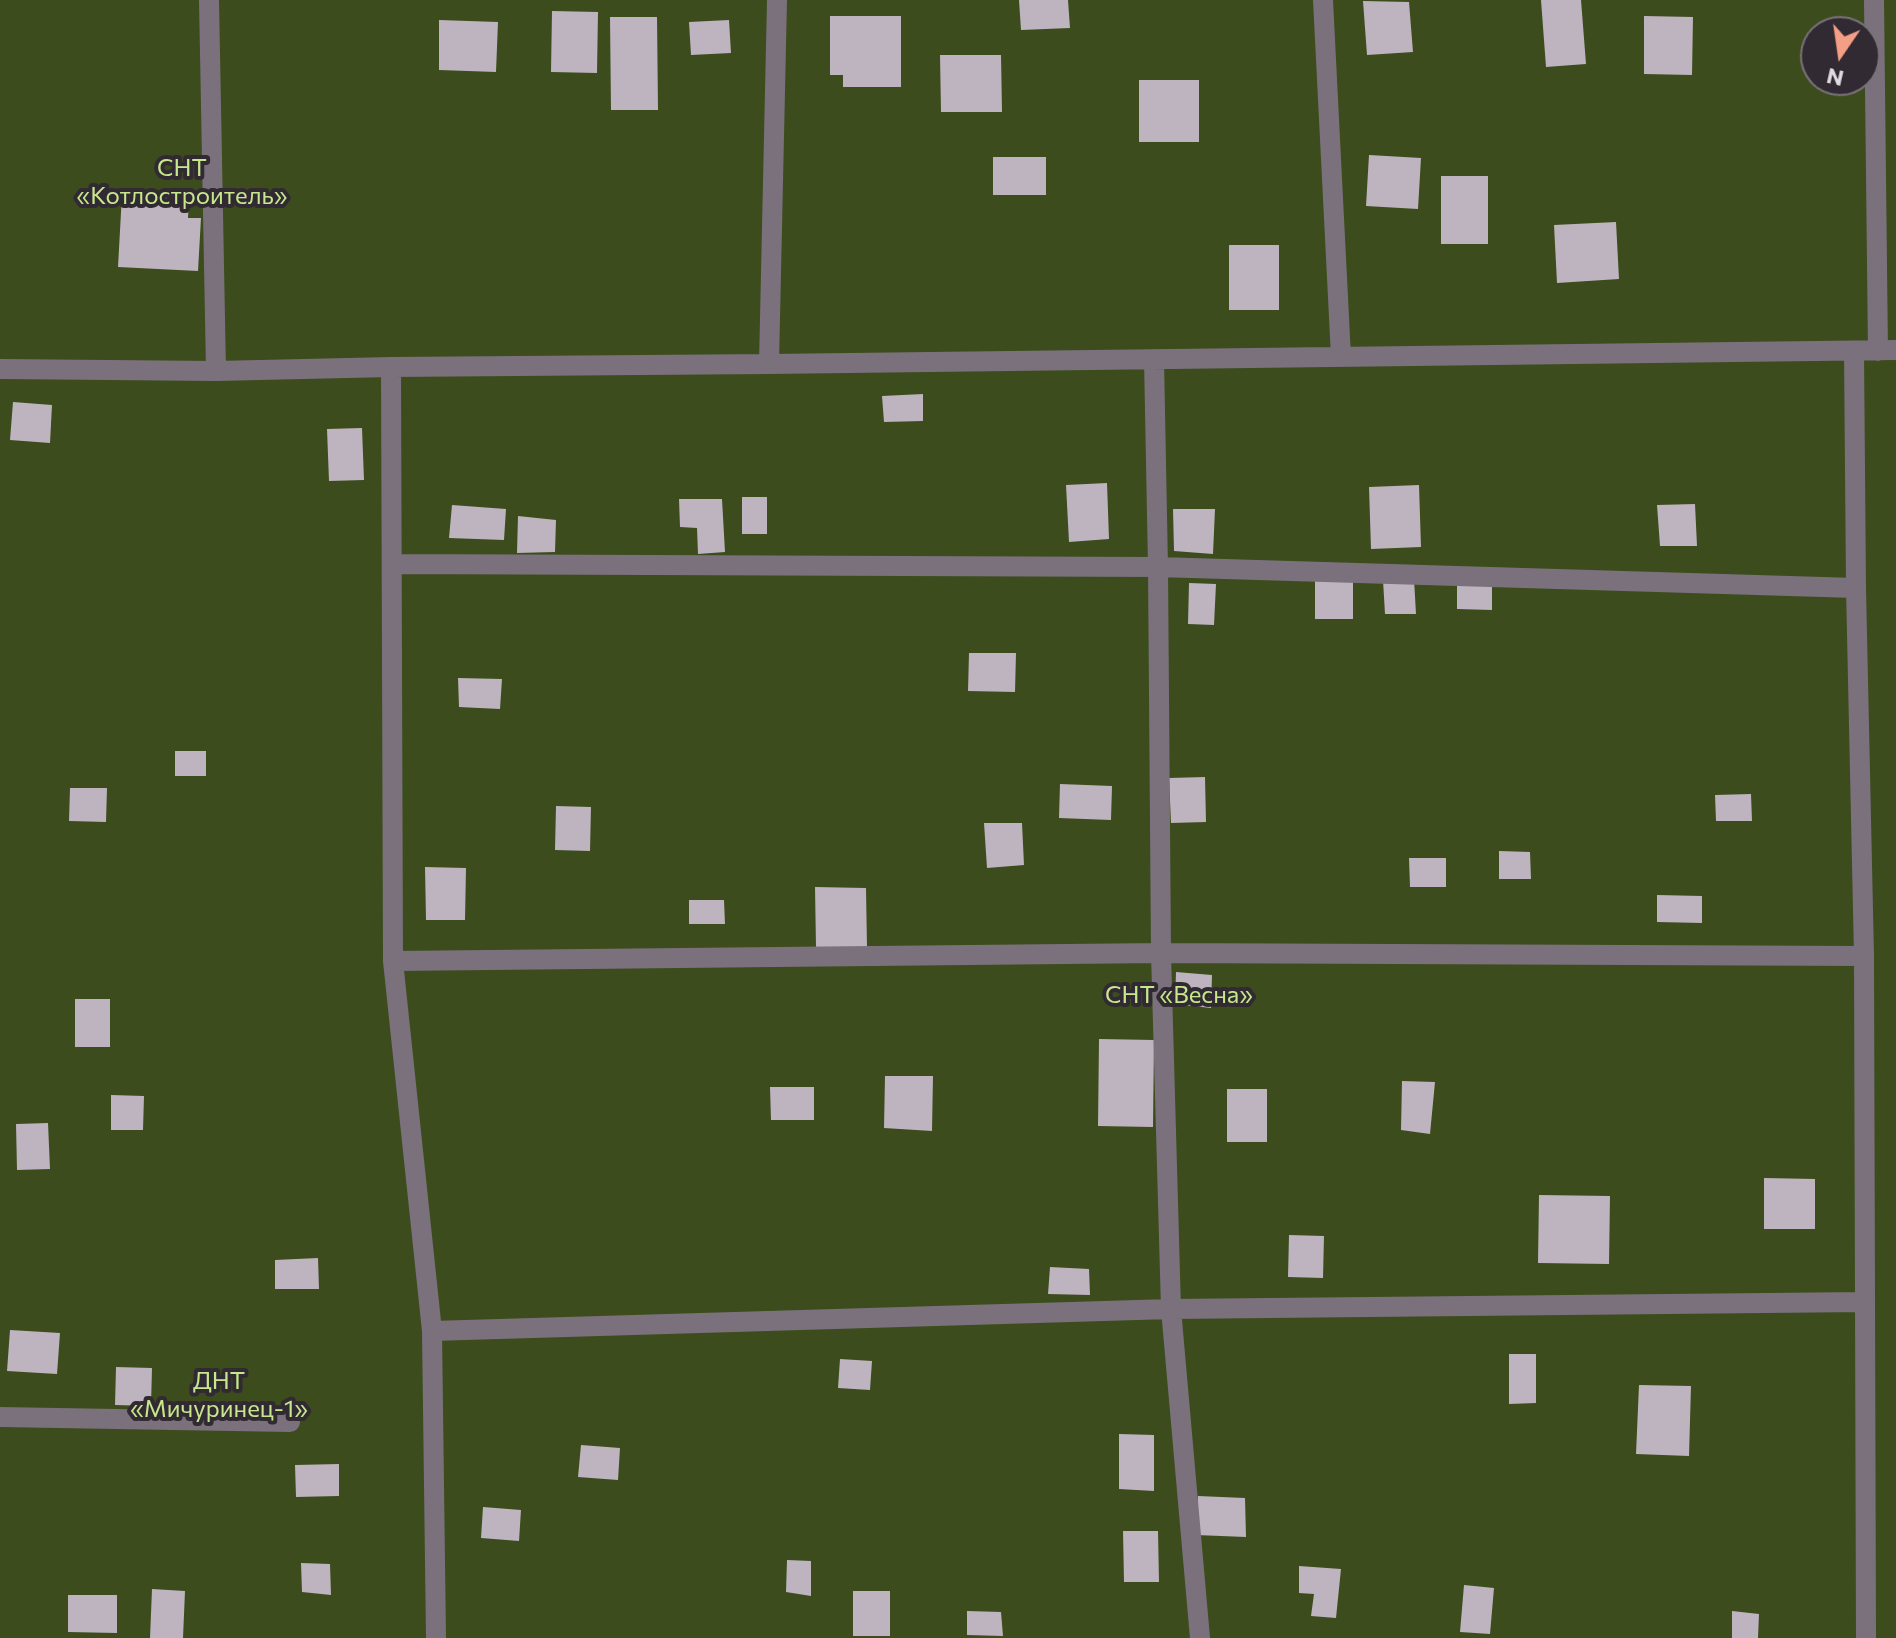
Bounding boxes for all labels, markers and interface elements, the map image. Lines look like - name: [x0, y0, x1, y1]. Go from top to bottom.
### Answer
- north arrow: [1800, 16, 1880, 96]
- text: N: [1824, 63, 1846, 93]
- park label: СНТ «Котлостроитель»: [77, 154, 287, 210]
- park label: СНТ «Весна»: [1105, 981, 1253, 1009]
- park label: ДНТ «Мичуринец-1»: [130, 1367, 308, 1423]

